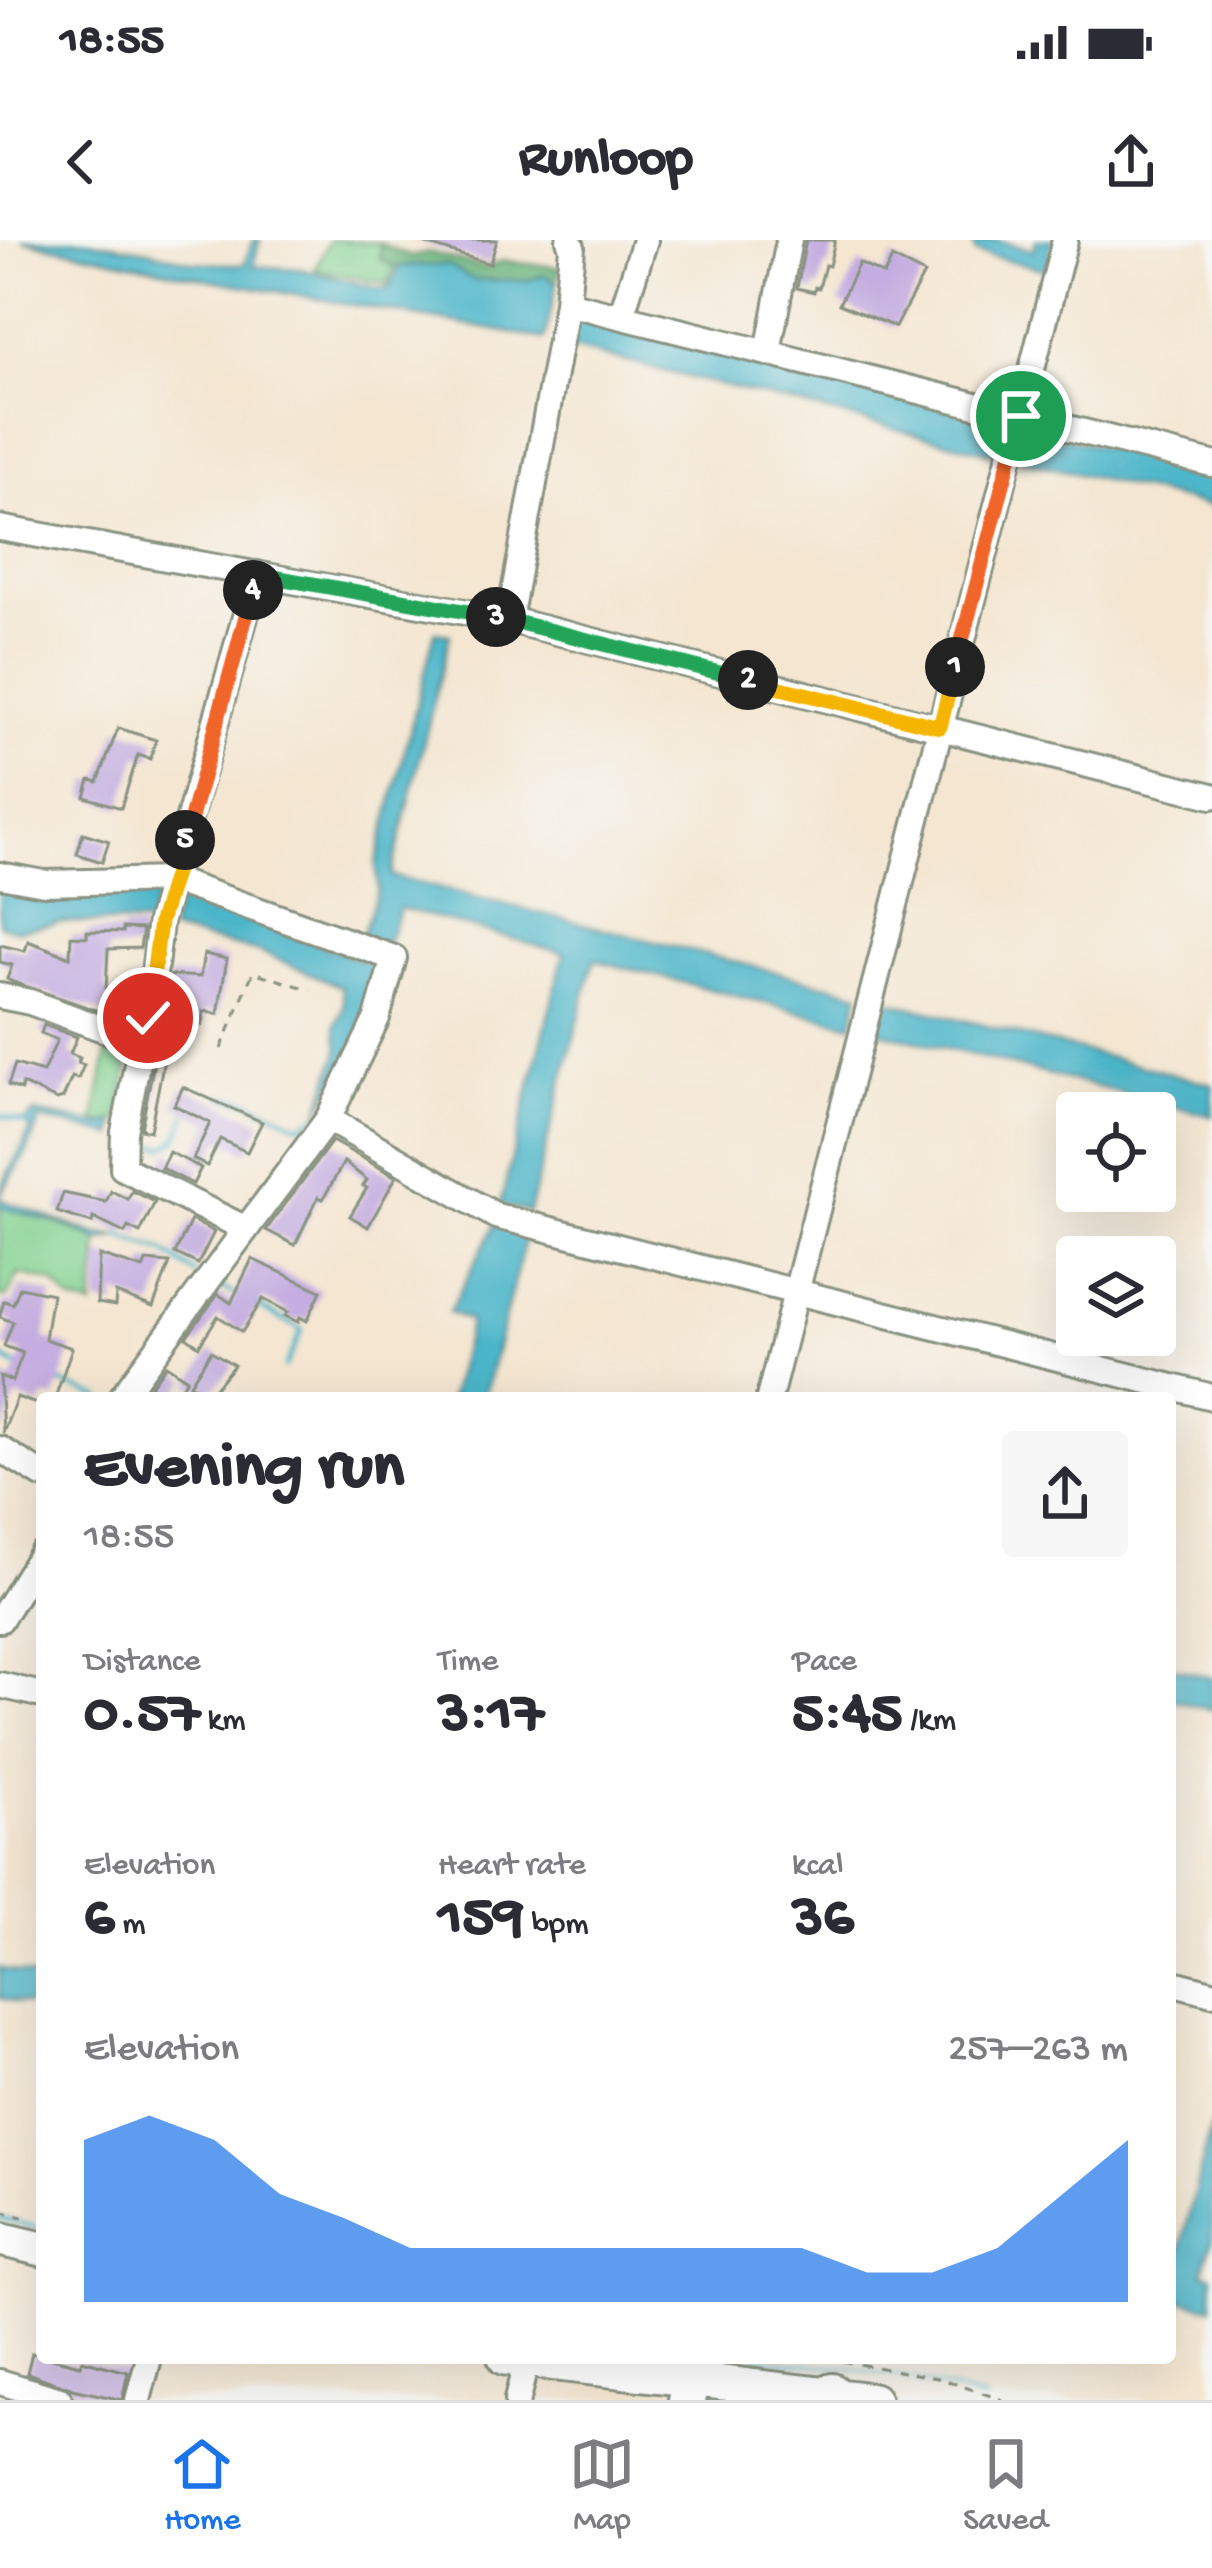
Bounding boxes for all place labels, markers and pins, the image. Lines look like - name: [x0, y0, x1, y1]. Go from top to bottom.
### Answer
- pin: [970, 365, 1072, 467]
- pin: 4: [223, 560, 283, 620]
- pin: 3: [466, 587, 526, 647]
- pin: 1: [925, 637, 985, 697]
- pin: 2: [718, 650, 778, 710]
- pin: 5: [155, 810, 215, 870]
- pin: [97, 967, 199, 1069]

